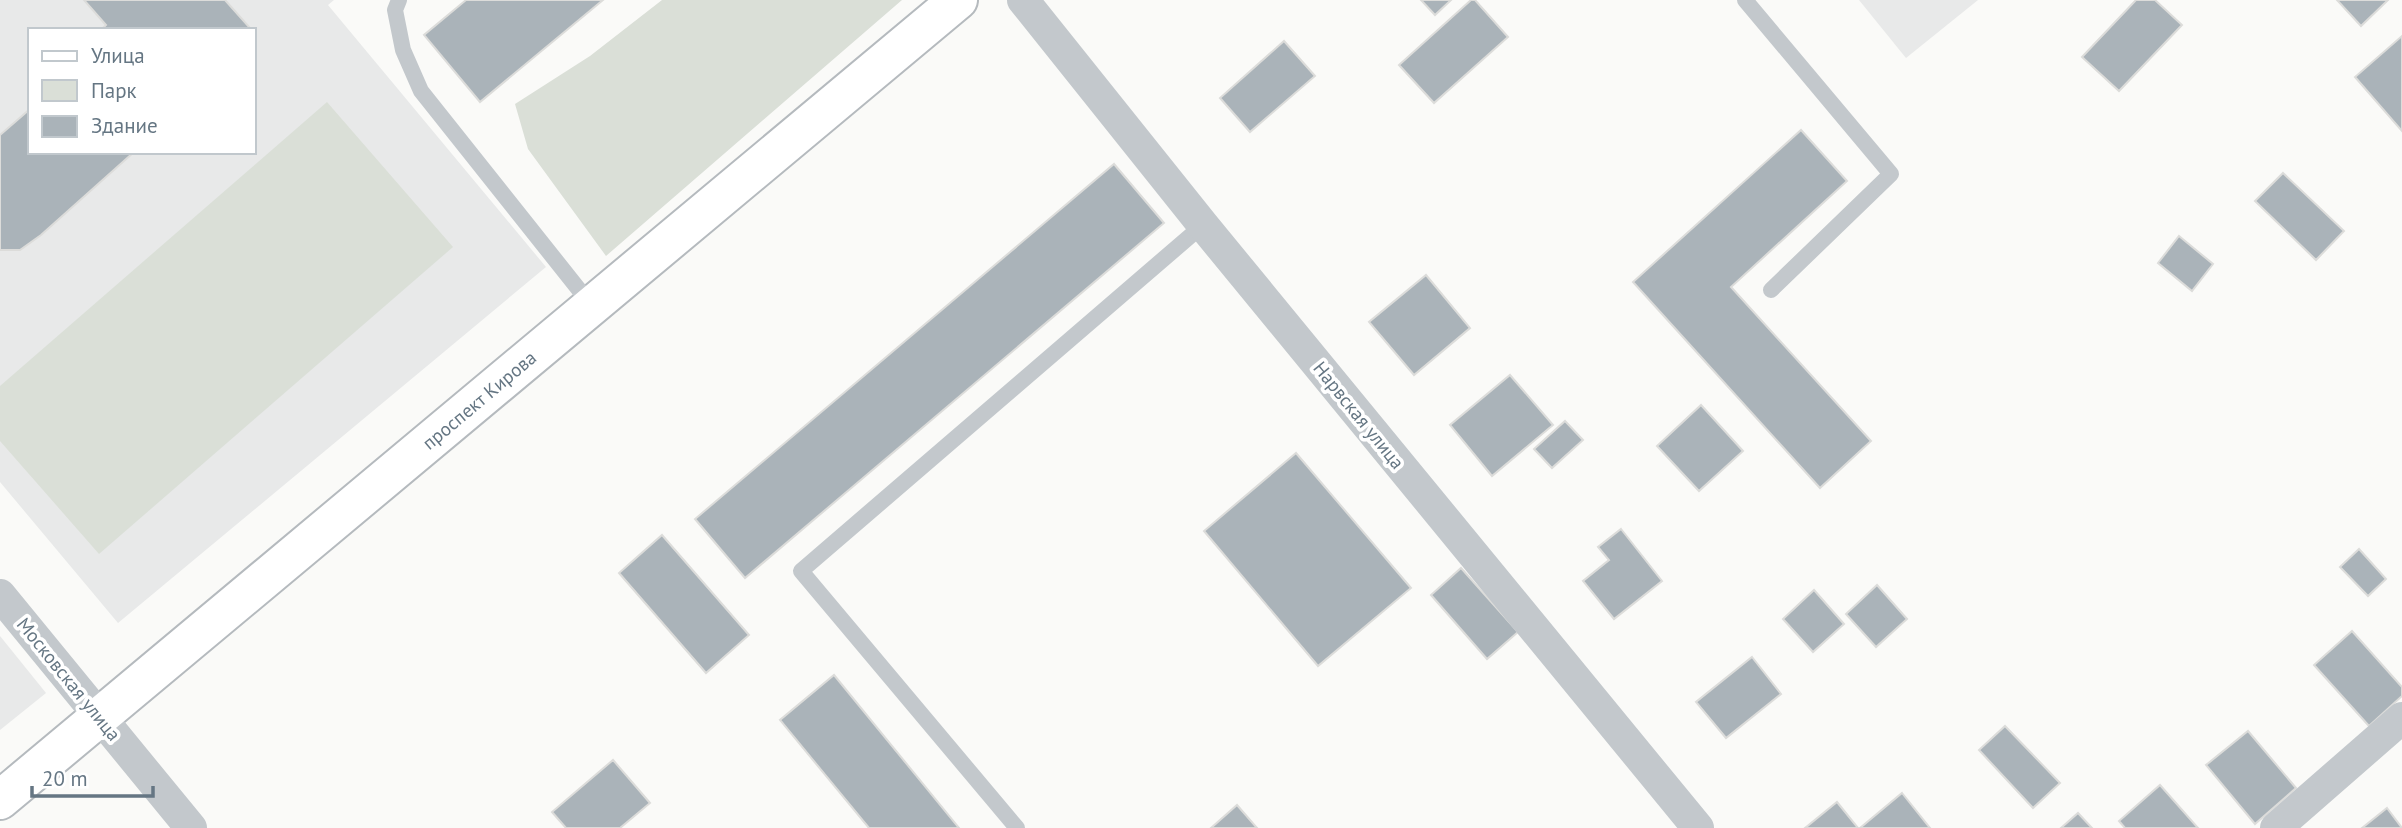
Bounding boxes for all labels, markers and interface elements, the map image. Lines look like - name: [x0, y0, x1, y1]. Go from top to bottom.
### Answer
- legend: [28, 28, 256, 154]
- text: Улица: [91, 42, 145, 69]
- text: Парк: [91, 77, 137, 104]
- text: Здание: [91, 112, 158, 139]
- street label: проспект Кирова: [417, 345, 541, 455]
- street label: Нарвская улица: [1308, 356, 1410, 474]
- street label: Московская улица: [12, 612, 126, 746]
- scale bar: [32, 754, 152, 798]
- text: 20 m: [42, 765, 88, 792]

